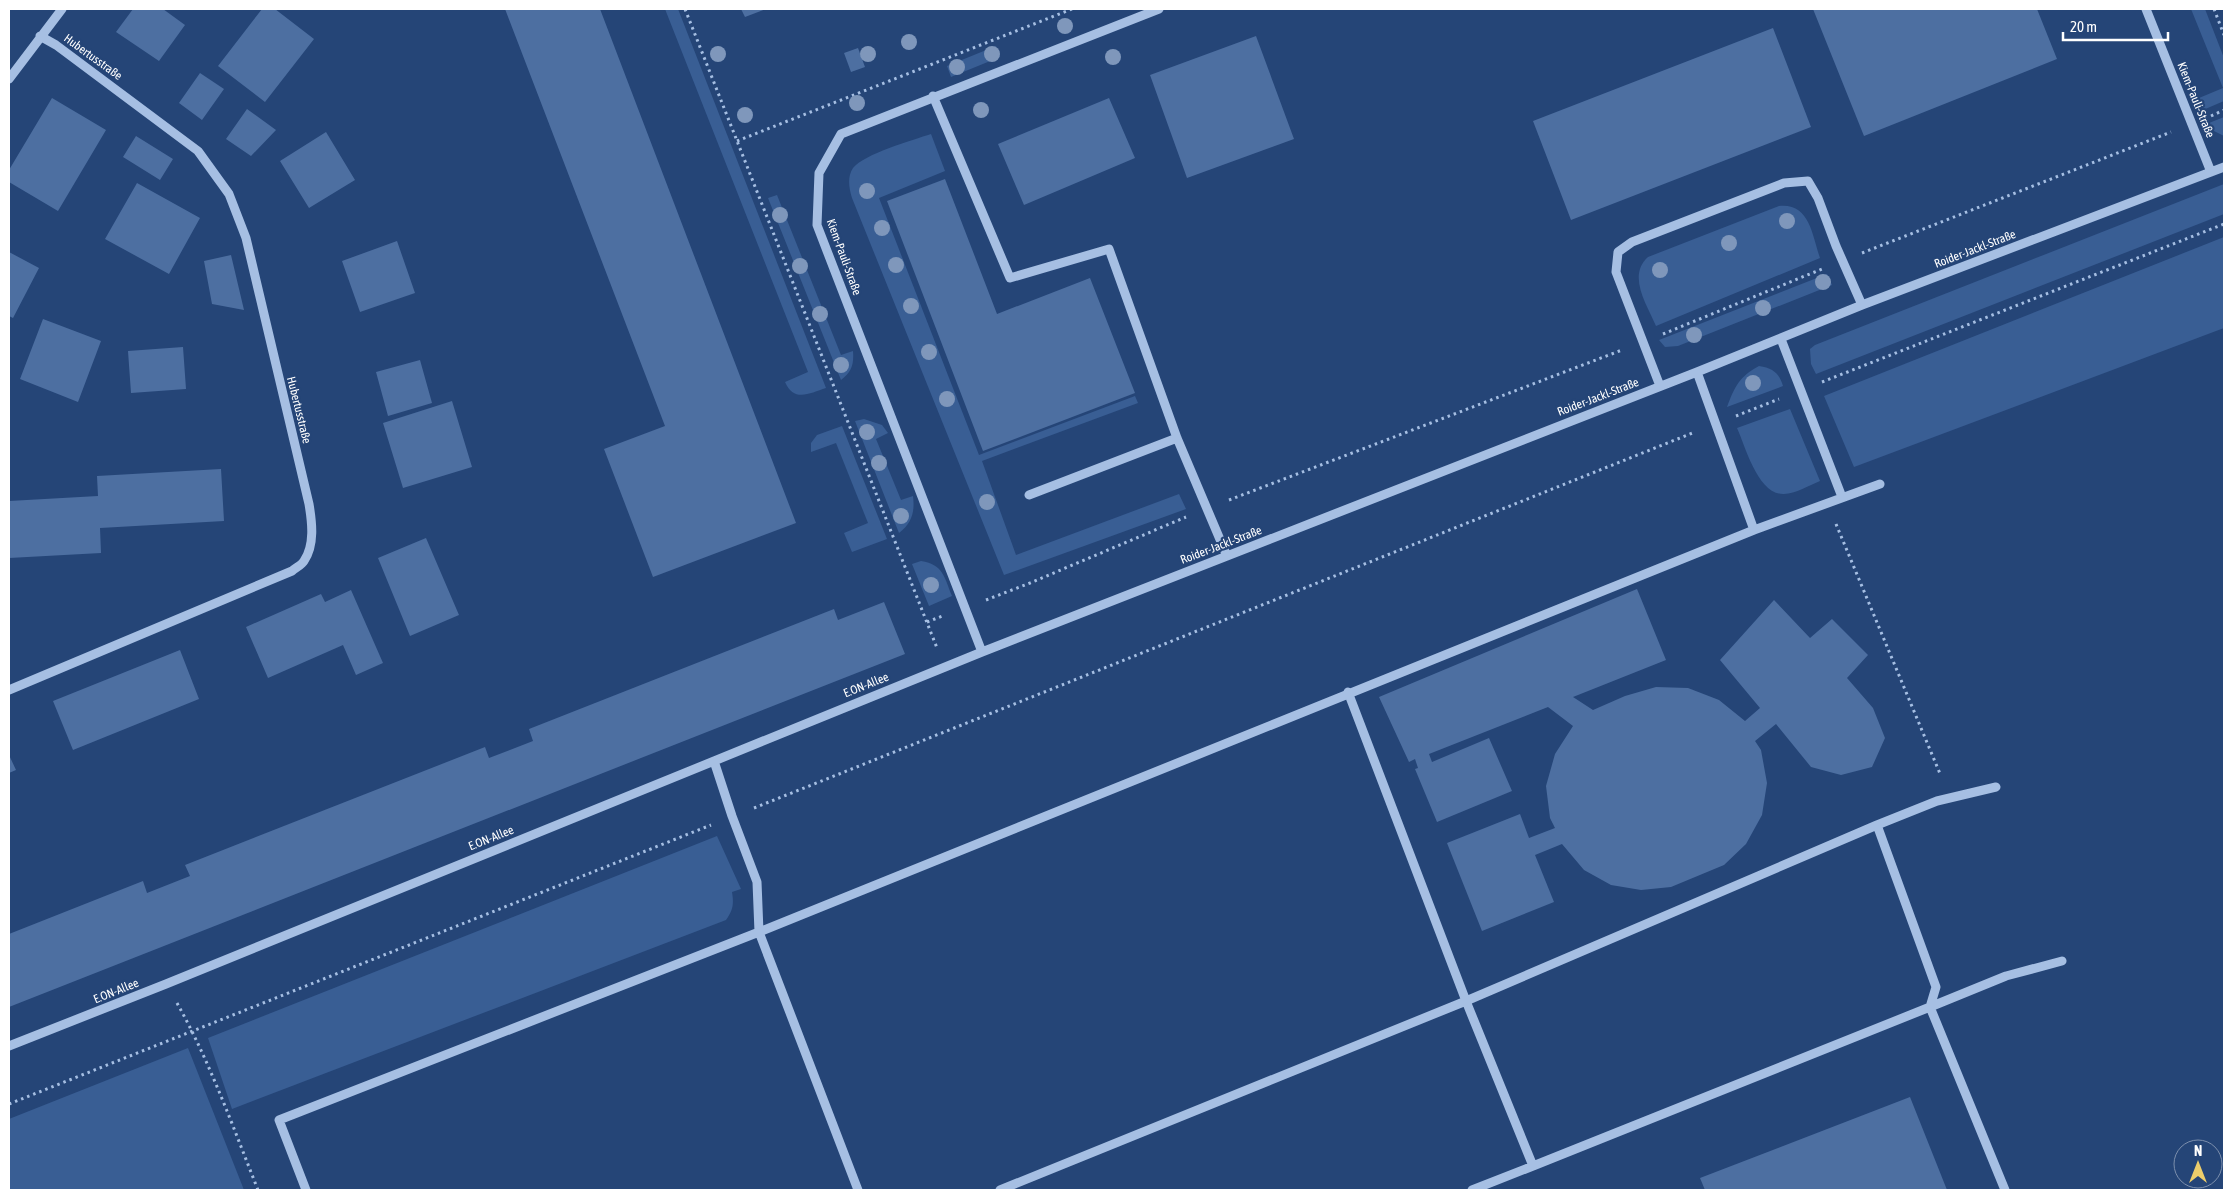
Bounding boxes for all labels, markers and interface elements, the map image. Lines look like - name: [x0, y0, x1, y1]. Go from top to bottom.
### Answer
- scale bar: [2063, 10, 2168, 42]
- text: 20 m: [2070, 18, 2097, 35]
- street label: Hubertusstraße: [61, 31, 125, 83]
- street label: Kiem-Pauli-Straße: [2174, 60, 2218, 140]
- street label: Kiem-Pauli-Straße: [824, 217, 864, 297]
- street label: Roider-Jackl-Straße: [1932, 227, 2018, 271]
- street label: Hubertusstraße: [284, 375, 314, 445]
- street label: Roider-Jackl-Straße: [1555, 375, 1641, 419]
- street label: Roider-Jackl-Straße: [1178, 523, 1264, 567]
- street label: E.ON-Allee: [841, 670, 891, 700]
- street label: E.ON-Allee: [466, 823, 516, 853]
- street label: E.ON-Allee: [91, 976, 141, 1006]
- north arrow: [2173, 1139, 2223, 1189]
- text: N: [2194, 1143, 2202, 1159]

